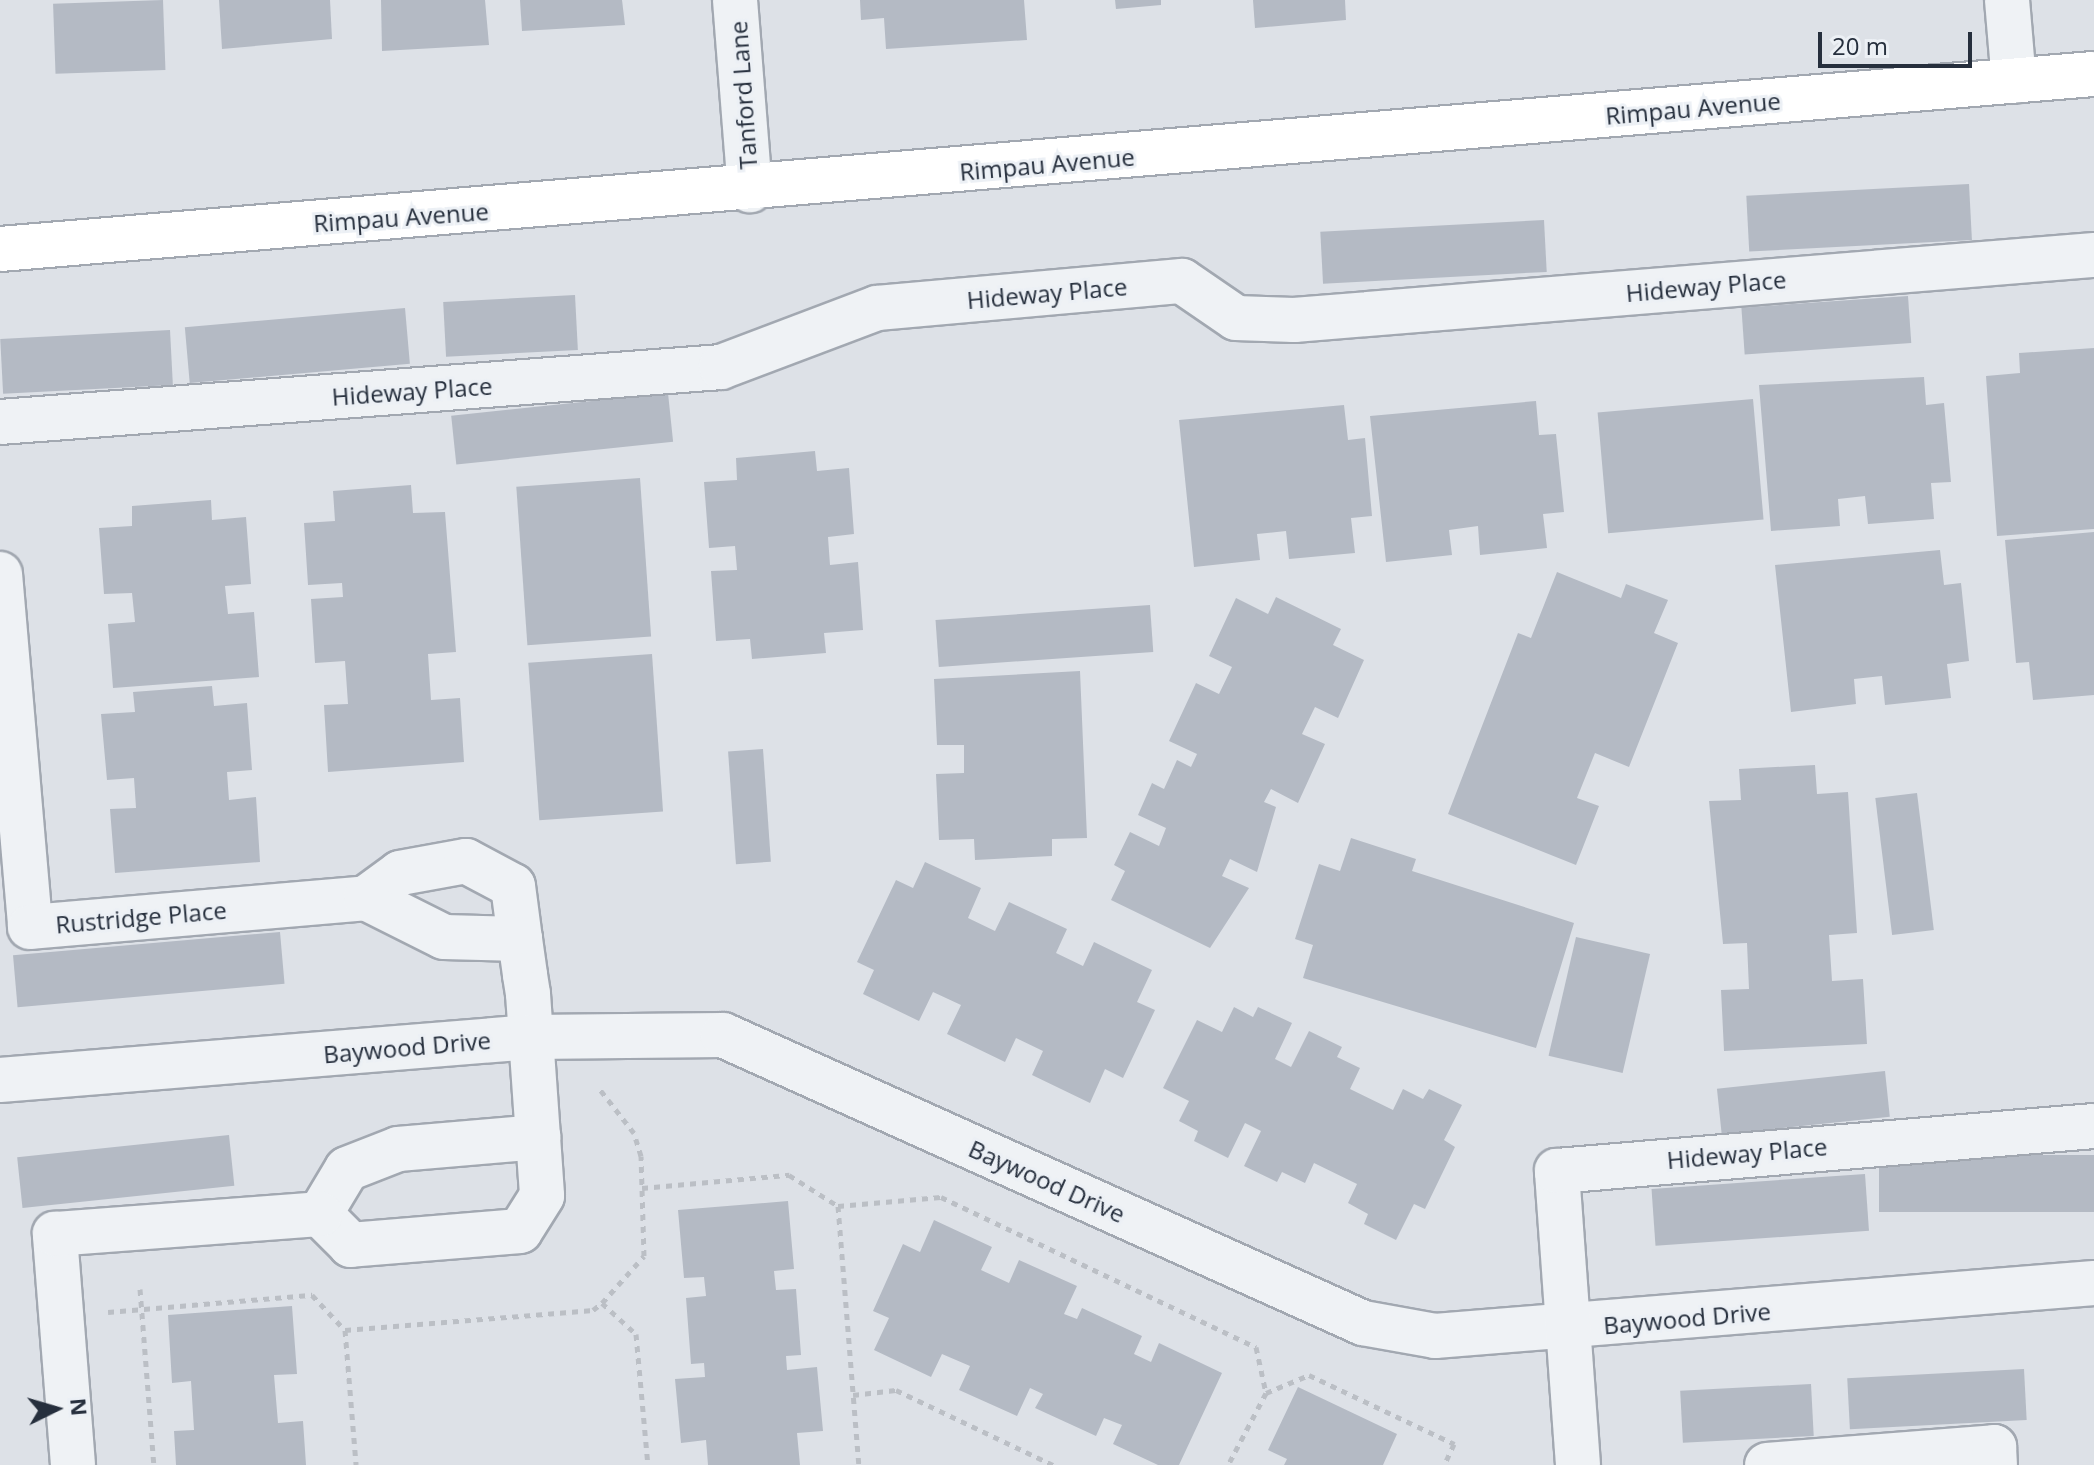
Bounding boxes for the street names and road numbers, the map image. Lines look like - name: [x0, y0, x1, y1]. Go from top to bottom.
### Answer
- street label: Tanford Lane: [723, 20, 763, 170]
- street label: Rimpau Avenue: [1604, 86, 1782, 130]
- street label: Rimpau Avenue: [958, 142, 1136, 186]
- street label: Rimpau Avenue: [312, 197, 490, 237]
- street label: Hideway Place: [1625, 265, 1787, 307]
- street label: Hideway Place: [966, 272, 1128, 314]
- street label: Hideway Place: [331, 371, 493, 411]
- street label: Rustridge Place: [54, 895, 228, 939]
- street label: Baywood Drive: [322, 1025, 492, 1069]
- street label: Hideway Place: [1666, 1132, 1828, 1174]
- street label: Baywood Drive: [964, 1134, 1130, 1228]
- street label: Baywood Drive: [1602, 1296, 1772, 1340]

